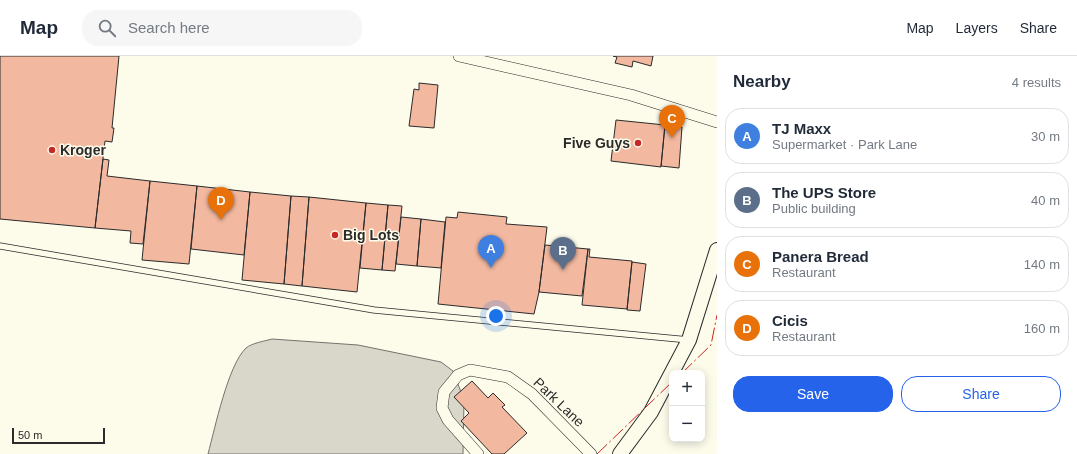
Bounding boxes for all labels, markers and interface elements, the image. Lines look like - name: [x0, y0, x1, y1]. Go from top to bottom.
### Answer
- search box: [82, 10, 362, 46]
- text: Map: [20, 17, 58, 38]
- icon: search: [96, 17, 118, 39]
- text: Search here: [128, 19, 210, 36]
- text: Map: [906, 20, 934, 36]
- text: Layers: [956, 20, 998, 36]
- text: Share: [1020, 20, 1057, 36]
- text: Nearby: [733, 72, 791, 91]
- text: 4 results: [1012, 75, 1061, 90]
- pin: C: [659, 105, 685, 138]
- text: TJ Maxx: [772, 120, 831, 137]
- text: A: [742, 129, 752, 144]
- text: 30 m: [1031, 129, 1060, 144]
- place label: Five Guys: [563, 135, 630, 151]
- text: Supermarket · Park Lane: [772, 137, 917, 152]
- marker: Five Guys: [633, 138, 643, 148]
- place label: Kroger: [60, 142, 106, 158]
- marker: Kroger: [47, 145, 57, 155]
- text: The UPS Store: [772, 184, 876, 201]
- pin: D: [208, 187, 234, 220]
- text: B: [742, 193, 752, 208]
- text: 40 m: [1031, 193, 1060, 208]
- text: Public building: [772, 201, 856, 216]
- place label: Big Lots: [343, 227, 399, 243]
- marker: Big Lots: [330, 230, 340, 240]
- pin: A: [478, 235, 504, 268]
- pin: B: [550, 237, 576, 270]
- text: Panera Bread: [772, 248, 869, 265]
- text: C: [742, 257, 752, 272]
- text: 140 m: [1024, 257, 1060, 272]
- text: Restaurant: [772, 265, 836, 280]
- your location: [486, 306, 506, 326]
- text: Cicis: [772, 312, 808, 329]
- text: D: [742, 321, 752, 336]
- text: 160 m: [1024, 321, 1060, 336]
- text: Restaurant: [772, 329, 836, 344]
- map controls: [669, 370, 705, 442]
- button: +: [669, 370, 705, 406]
- street label: Park Lane: [530, 374, 588, 430]
- button: Save: [733, 376, 893, 412]
- button: Share: [901, 376, 1061, 412]
- button: −: [669, 406, 705, 442]
- scale bar: [12, 426, 105, 445]
- text: 50 m: [18, 429, 42, 441]

